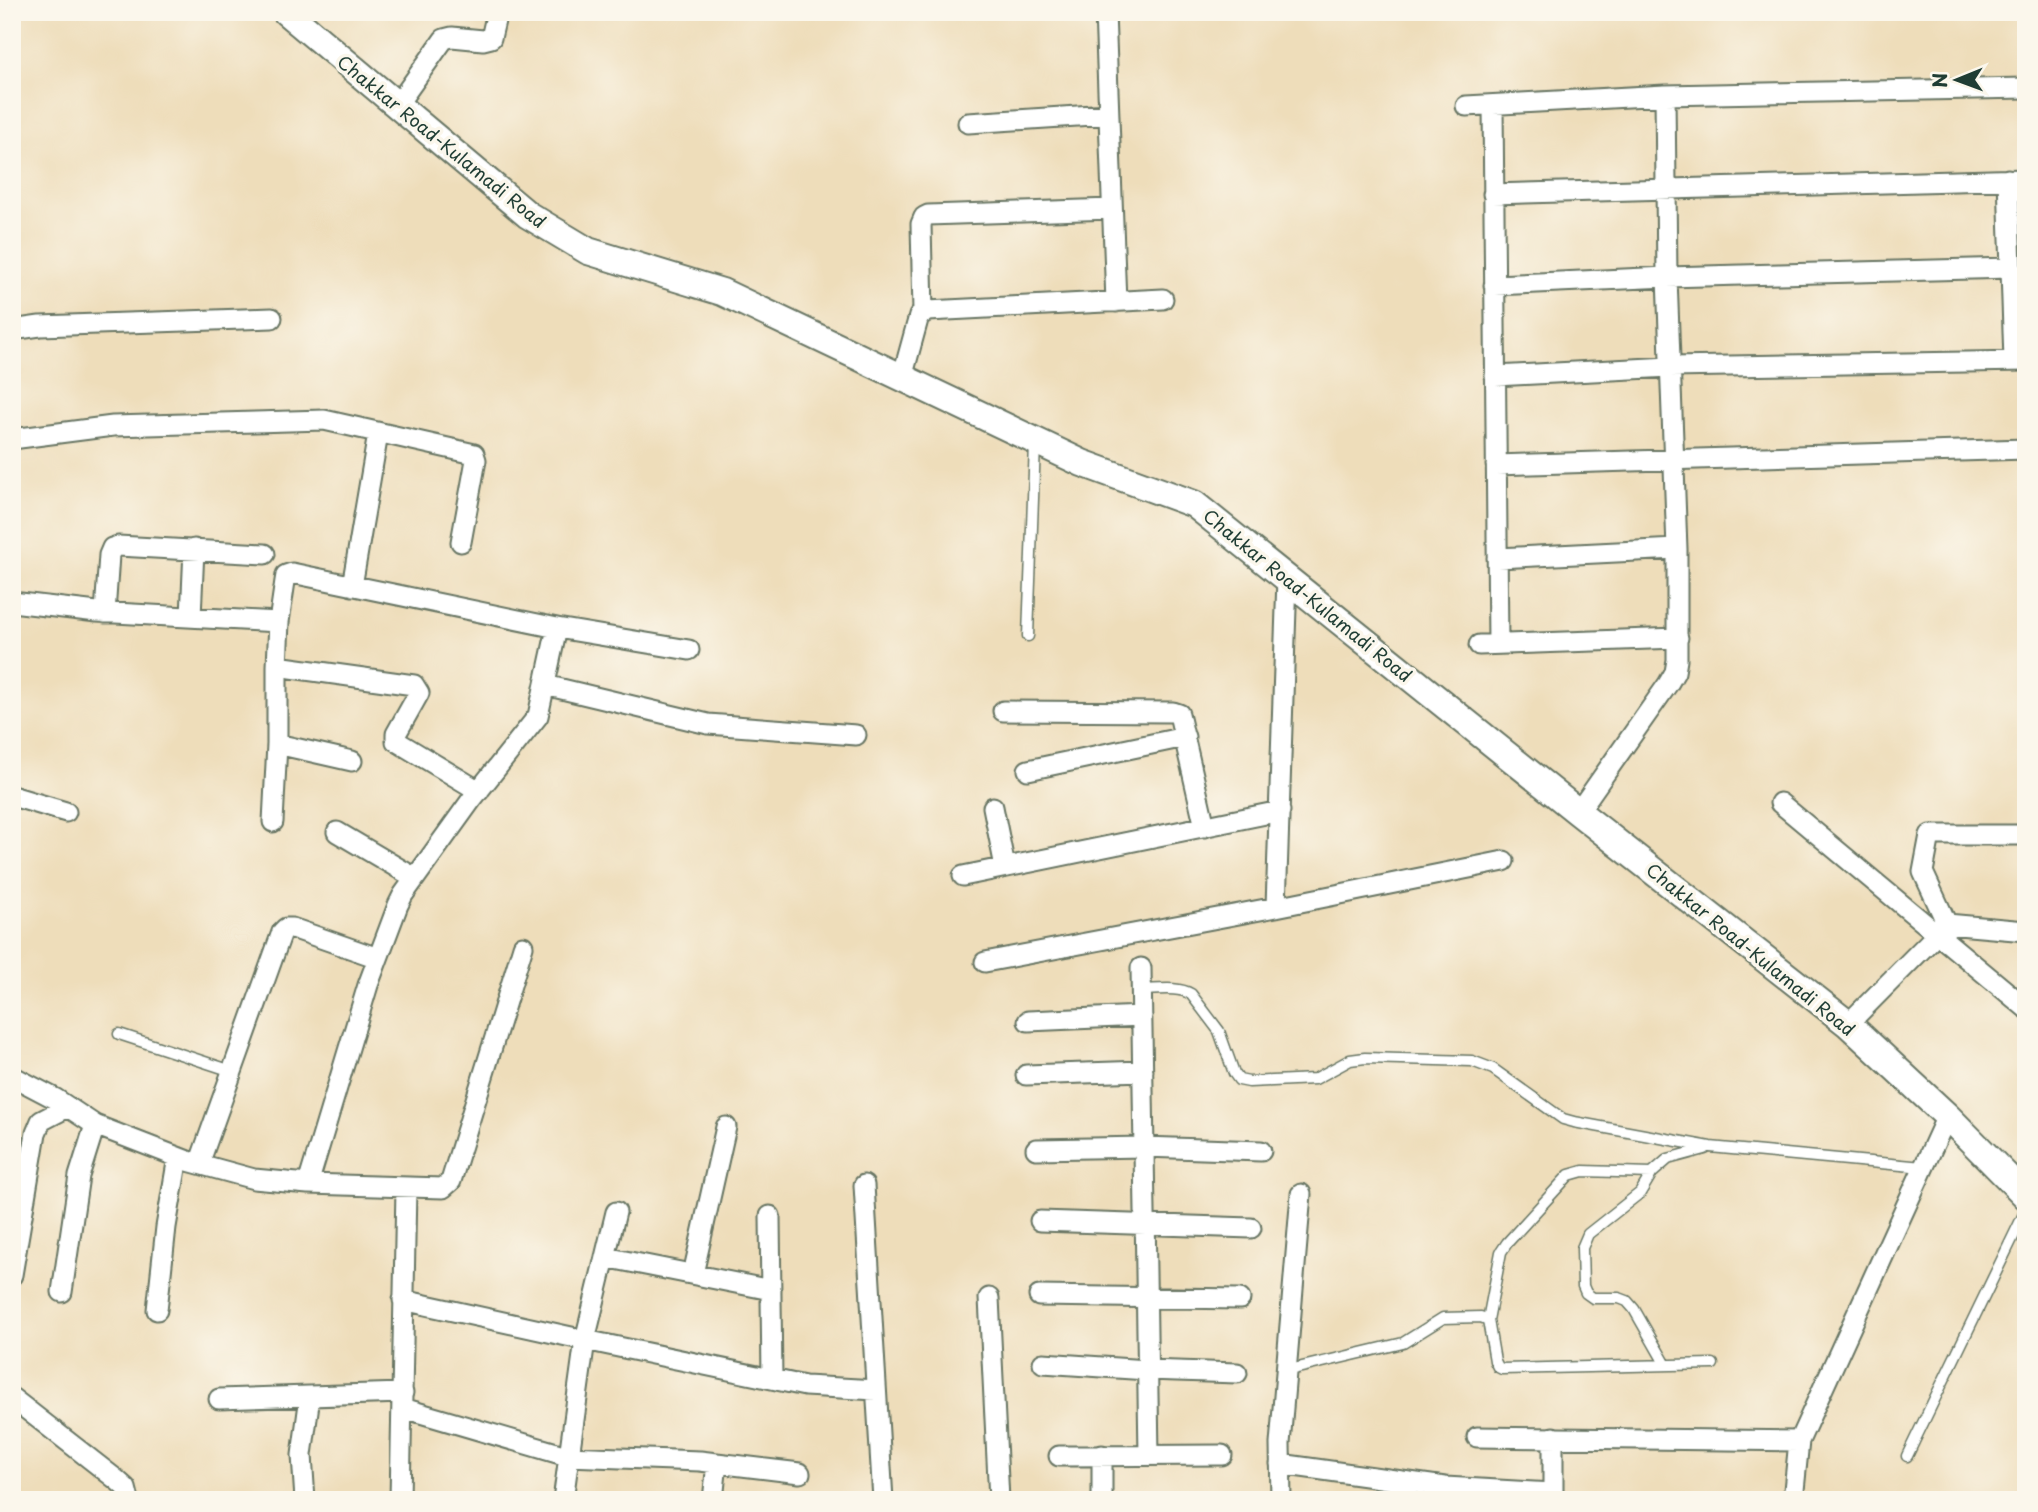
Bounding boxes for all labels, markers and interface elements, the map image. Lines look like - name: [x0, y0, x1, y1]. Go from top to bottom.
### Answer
- north arrow: [1923, 46, 1993, 116]
- street label: Chakkar Road-Kulamadi Road: [332, 48, 552, 234]
- text: N: [1925, 73, 1953, 88]
- street label: Chakkar Road-Kulamadi Road: [1198, 502, 1418, 688]
- street label: Chakkar Road-Kulamadi Road: [1641, 856, 1861, 1042]

